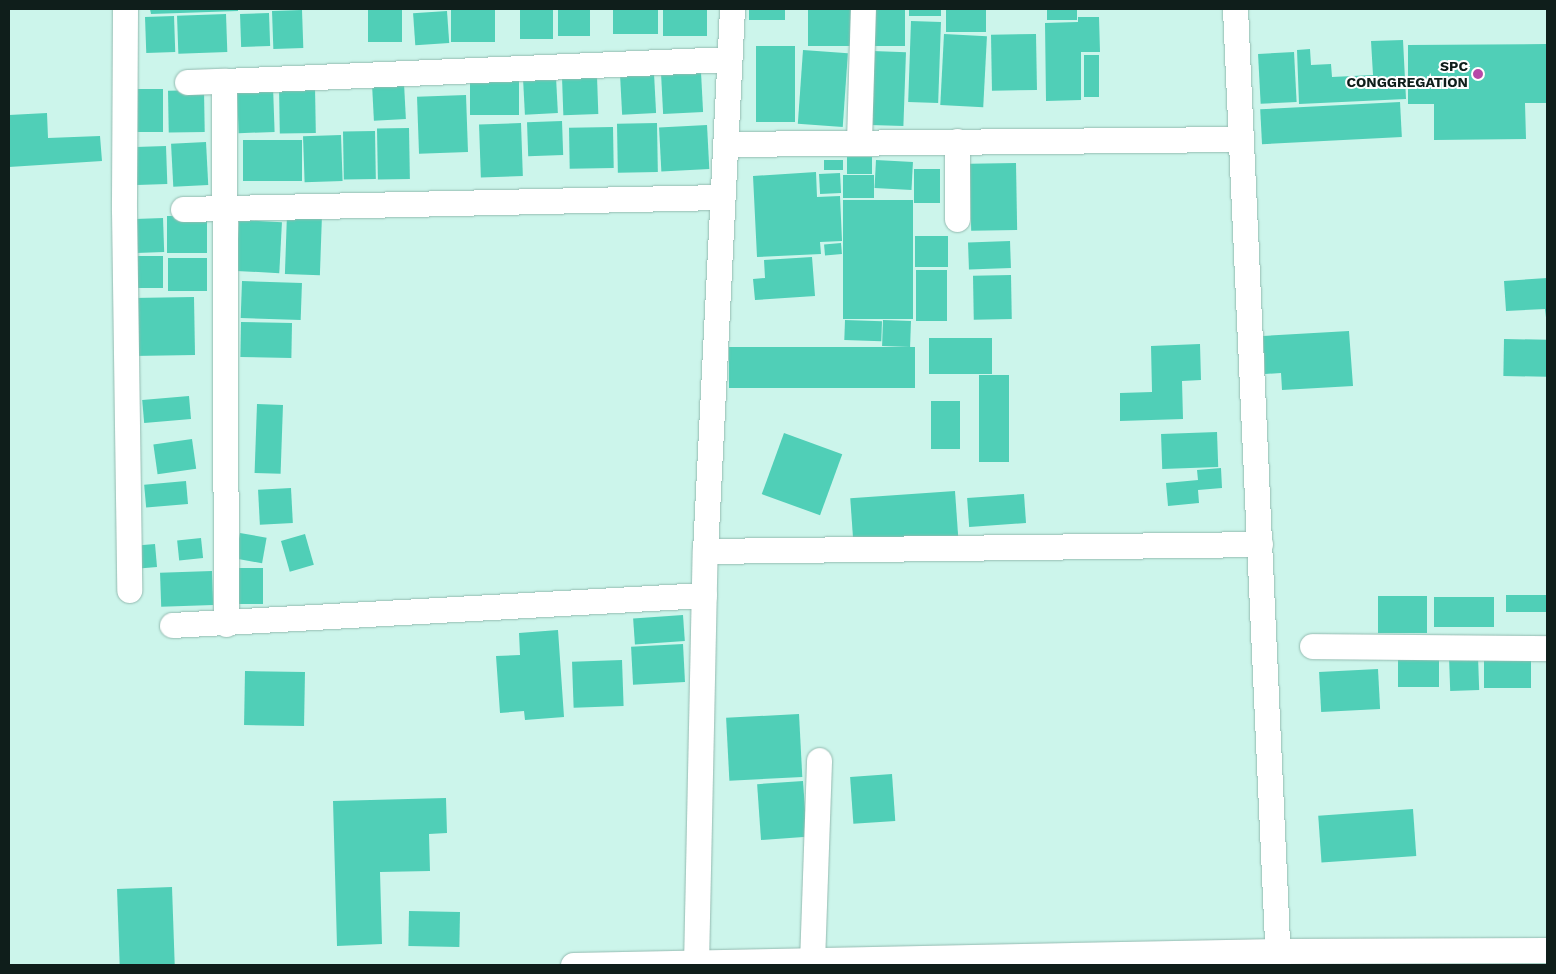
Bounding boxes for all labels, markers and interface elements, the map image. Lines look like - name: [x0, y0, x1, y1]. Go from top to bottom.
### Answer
- place label: SPC CONGGREGATION: [1346, 58, 1468, 90]
- marker: SPC CONGGREGATION: [1472, 68, 1484, 80]

